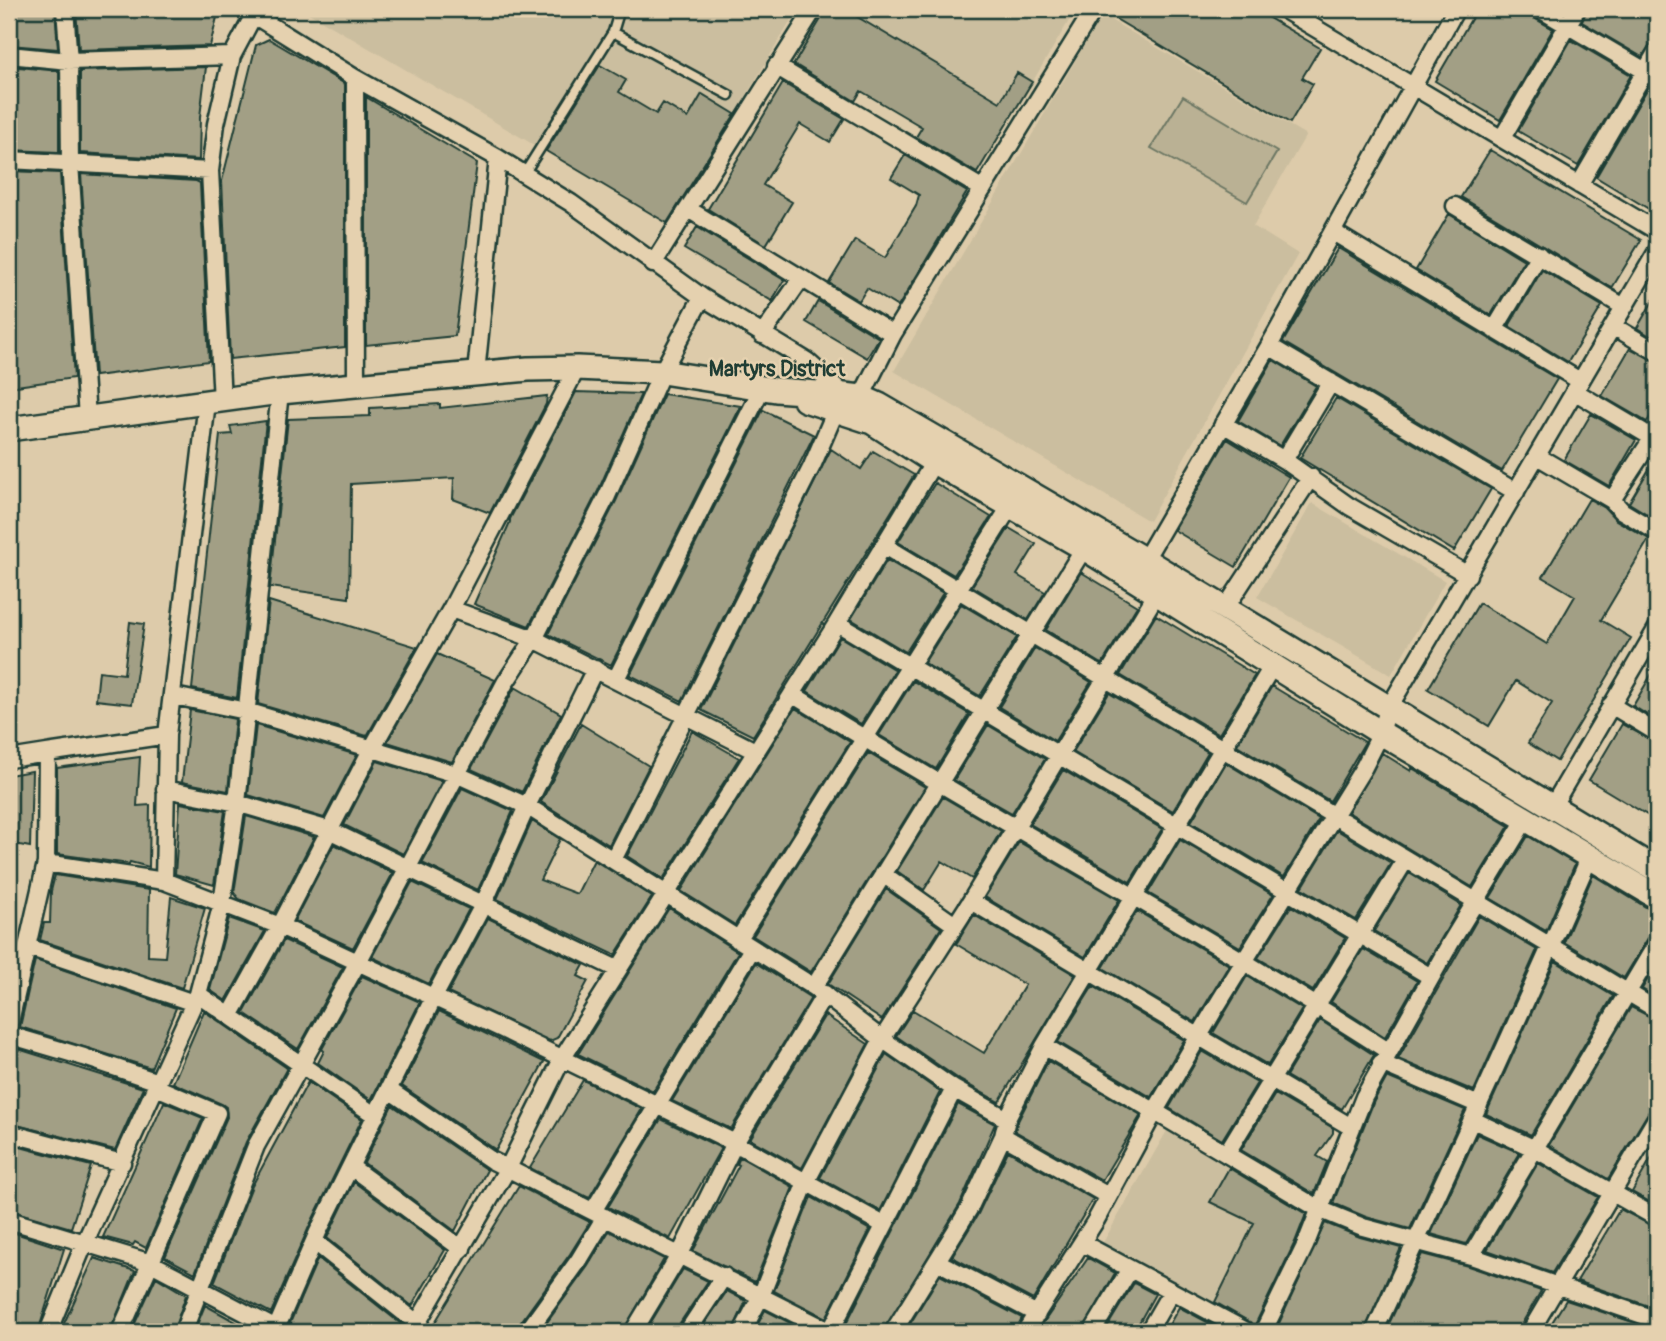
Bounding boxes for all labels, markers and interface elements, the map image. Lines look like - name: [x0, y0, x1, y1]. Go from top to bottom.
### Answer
- district label: Martyrs District: [709, 356, 846, 383]

